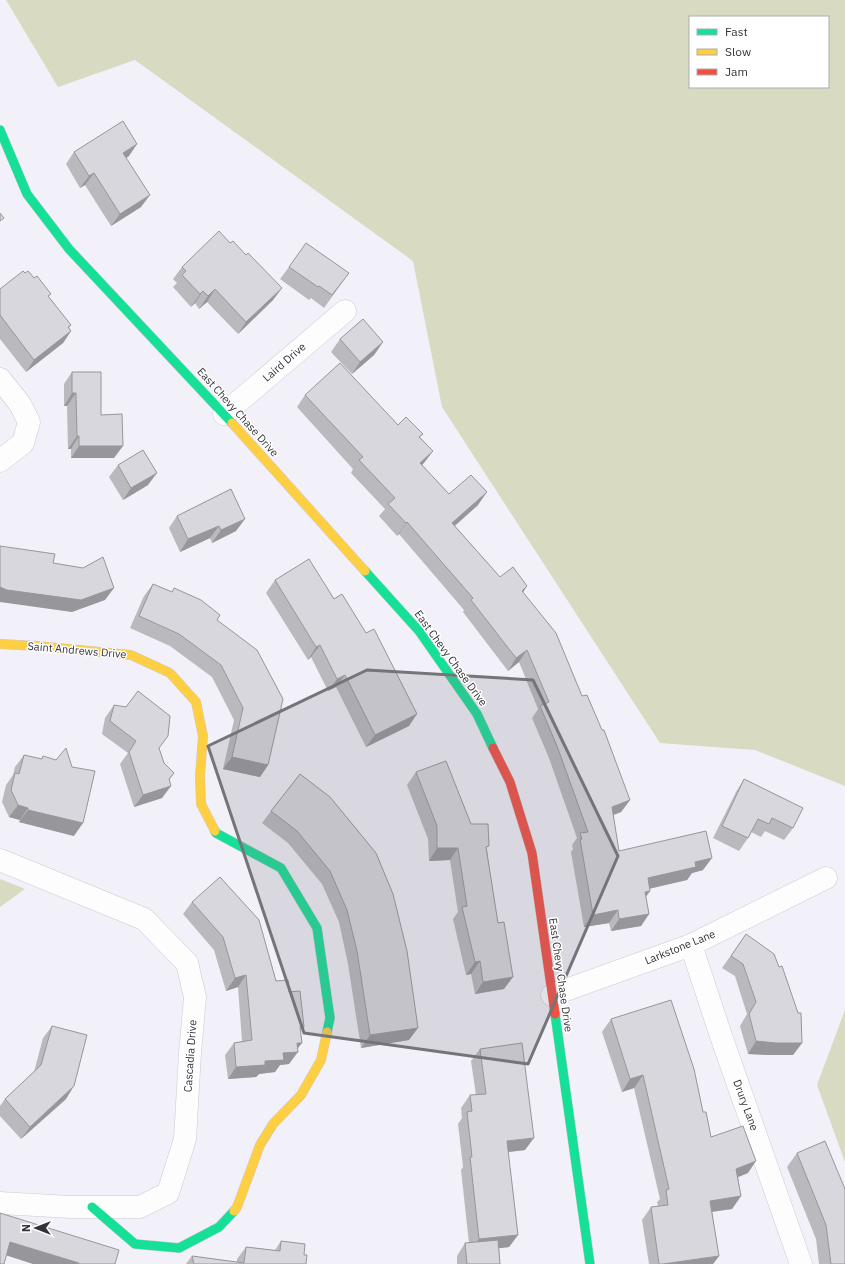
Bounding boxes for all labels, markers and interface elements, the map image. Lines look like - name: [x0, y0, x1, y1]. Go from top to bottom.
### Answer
- legend: [689, 16, 829, 88]
- text: Fast: [725, 24, 748, 39]
- text: Slow: [725, 44, 751, 59]
- text: Jam: [725, 64, 748, 79]
- street label: Laird Drive: [260, 339, 308, 385]
- street label: East Chevy Chase Drive: [194, 365, 282, 459]
- street label: East Chevy Chase Drive: [412, 607, 490, 709]
- street label: Saint Andrews Drive: [27, 639, 127, 661]
- street label: East Chevy Chase Drive: [546, 917, 576, 1033]
- street label: Larkstone Lane: [643, 926, 717, 968]
- street label: Cascadia Drive: [180, 1019, 200, 1093]
- street label: Drury Lane: [730, 1077, 762, 1133]
- north arrow: [16, 1208, 56, 1248]
- text: N: [19, 1224, 33, 1232]

